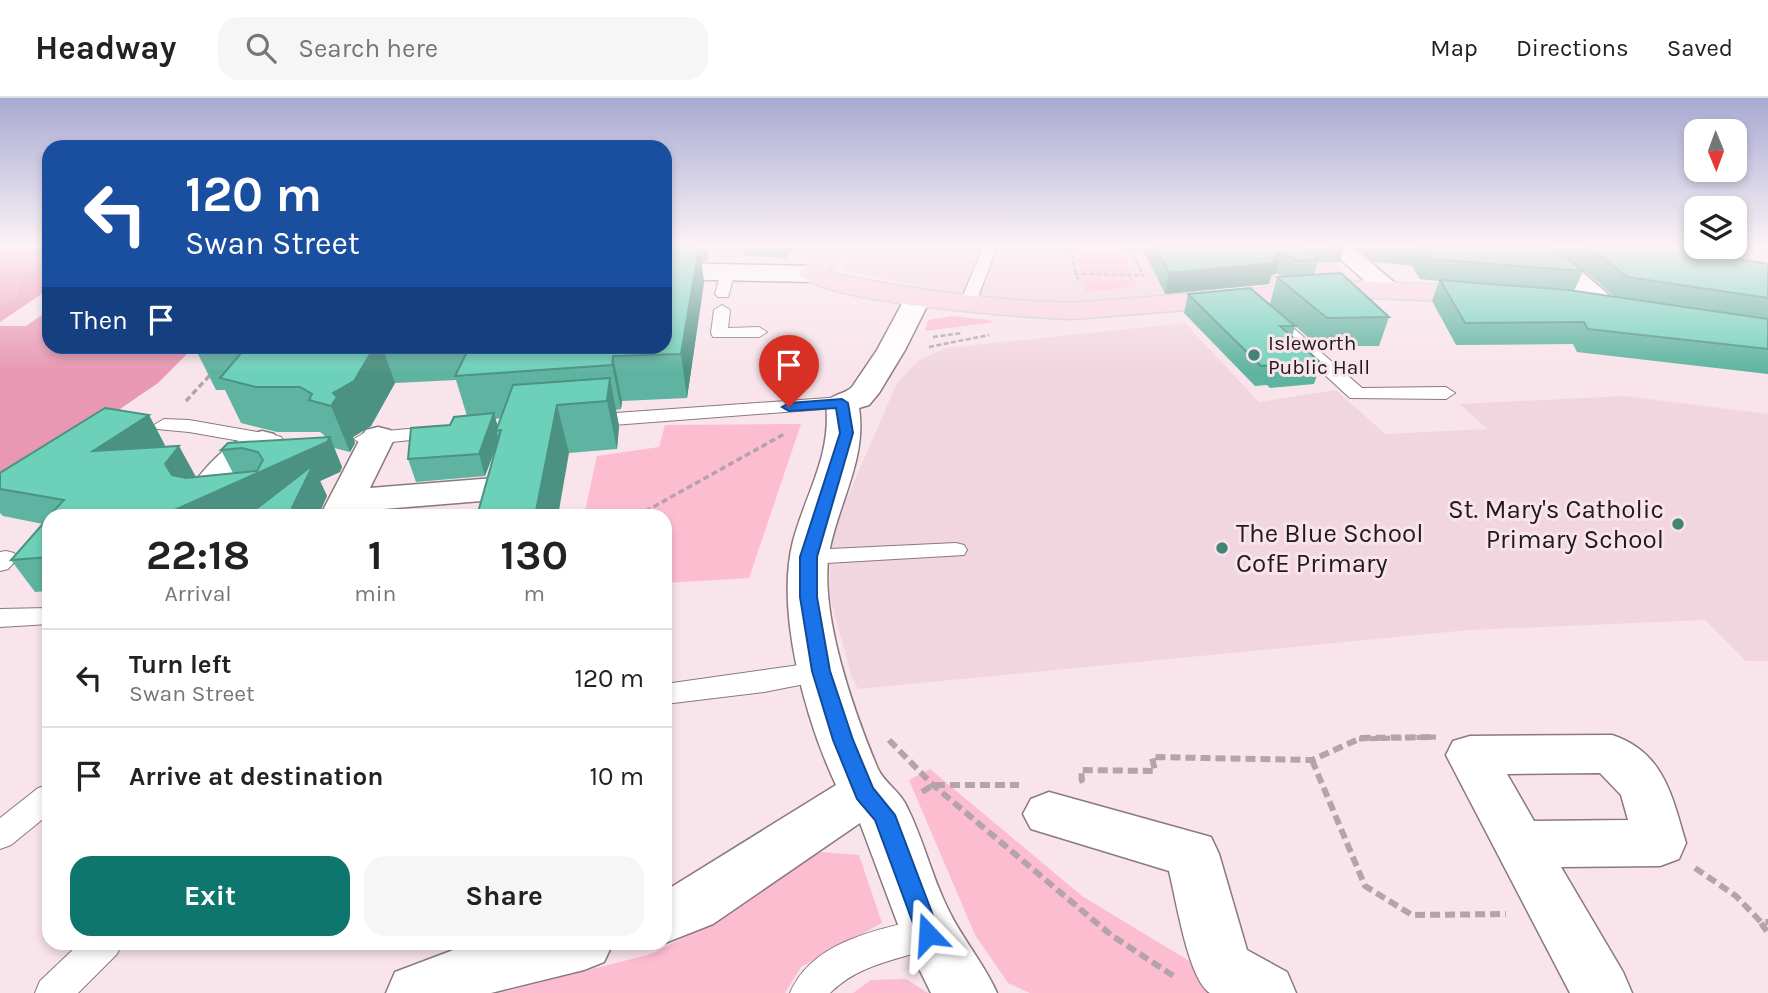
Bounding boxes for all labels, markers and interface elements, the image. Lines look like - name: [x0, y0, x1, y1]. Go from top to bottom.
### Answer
- search box: [218, 17, 708, 80]
- text: Headway: [35, 29, 176, 67]
- icon: search: [242, 29, 280, 67]
- text: Search here: [298, 33, 438, 64]
- text: Map: [1430, 34, 1478, 62]
- text: Directions: [1516, 34, 1629, 62]
- text: Saved: [1667, 34, 1733, 62]
- north arrow: [1684, 119, 1746, 182]
- map controls: [1684, 119, 1747, 259]
- text: 120 m: [185, 166, 322, 223]
- icon: left: [70, 168, 161, 259]
- button: layers: [1684, 196, 1747, 259]
- text: Swan Street: [185, 225, 360, 262]
- icon: arrive: [142, 301, 180, 339]
- text: Then: [70, 305, 128, 336]
- place label: Isleworth Public Hall: [1268, 331, 1370, 379]
- pin: [759, 335, 819, 407]
- icon: arrive: [770, 346, 808, 384]
- marker: Isleworth Public Hall: [1246, 347, 1262, 363]
- place label: St. Mary's Catholic Primary School: [1448, 494, 1664, 555]
- marker: St. Mary's Catholic Primary School: [1670, 516, 1686, 532]
- place label: The Blue School CofE Primary: [1236, 518, 1423, 579]
- text: 22:18: [146, 530, 250, 580]
- text: 1: [368, 530, 383, 580]
- text: 130: [500, 530, 568, 580]
- marker: The Blue School CofE Primary: [1214, 540, 1230, 556]
- text: Arrival: [164, 580, 232, 607]
- text: min: [354, 580, 396, 607]
- text: m: [523, 580, 545, 607]
- text: Turn left: [129, 649, 231, 680]
- icon: left: [70, 659, 108, 697]
- text: 120 m: [574, 663, 644, 694]
- text: Swan Street: [129, 680, 255, 707]
- icon: arrive: [70, 757, 108, 795]
- text: Arrive at destination: [129, 761, 383, 792]
- text: 10 m: [589, 761, 644, 792]
- button: Exit: [70, 856, 350, 936]
- button: Share: [364, 856, 644, 936]
- position arrow: [891, 897, 965, 971]

